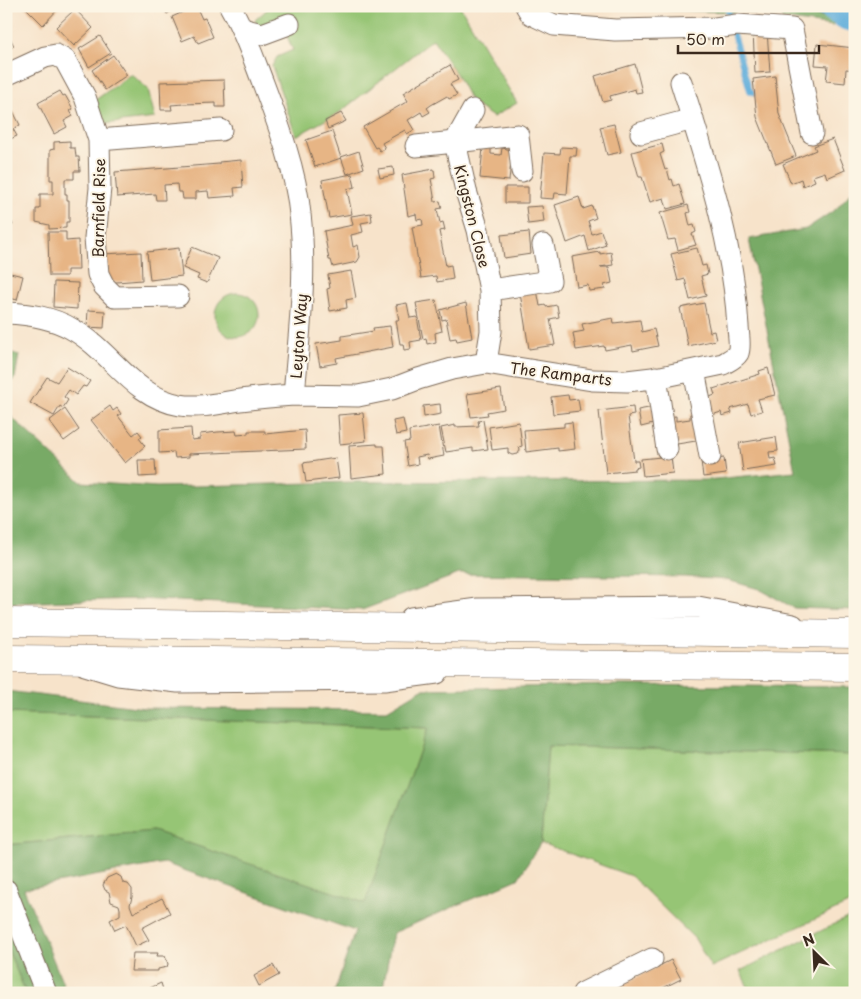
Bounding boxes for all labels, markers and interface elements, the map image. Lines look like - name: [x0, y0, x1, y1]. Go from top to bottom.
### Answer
- scale bar: [678, 22, 820, 54]
- text: 50 m: [686, 27, 725, 50]
- street label: Barnfield Rise: [86, 158, 110, 258]
- street label: Kingston Close: [449, 162, 497, 270]
- street label: Leyton Way: [284, 293, 312, 379]
- street label: The Ramparts: [509, 355, 613, 391]
- north arrow: [788, 926, 838, 976]
- text: N: [799, 928, 818, 952]

